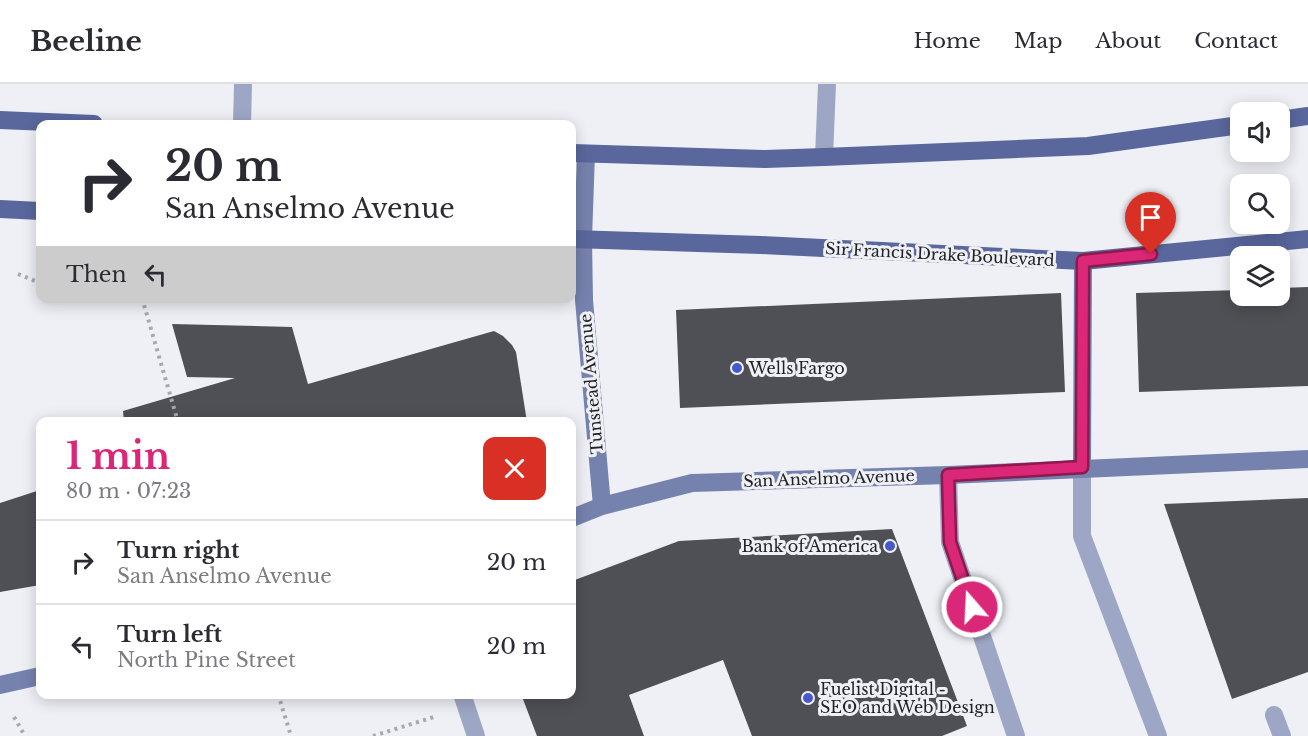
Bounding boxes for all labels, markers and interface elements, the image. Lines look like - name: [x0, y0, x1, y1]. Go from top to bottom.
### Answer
- text: Beeline: [30, 24, 142, 59]
- text: Home: [914, 28, 981, 54]
- text: Map: [1014, 28, 1062, 54]
- text: About: [1095, 28, 1161, 54]
- text: Contact: [1194, 28, 1278, 54]
- map controls: [1230, 102, 1290, 306]
- button: sound: [1230, 102, 1290, 162]
- text: 20 m: [165, 140, 282, 192]
- icon: right: [66, 144, 144, 222]
- button: search: [1230, 174, 1290, 234]
- text: San Anselmo Avenue: [165, 192, 455, 225]
- pin: [1125, 192, 1176, 254]
- icon: arrive: [1134, 201, 1167, 234]
- street label: Sir Francis Drake Boulevard: [825, 238, 1055, 270]
- button: layers: [1230, 246, 1290, 306]
- icon: left: [139, 258, 172, 291]
- text: Then: [66, 261, 127, 288]
- street label: Tunstead Avenue: [575, 313, 607, 455]
- place label: Wells Fargo: [748, 358, 845, 378]
- marker: Wells Fargo: [730, 361, 744, 375]
- text: 1 min: [66, 434, 170, 479]
- button: close: [483, 437, 546, 500]
- street label: San Anselmo Avenue: [743, 465, 915, 491]
- text: 80 m · 07:23: [66, 479, 191, 503]
- place label: Bank of America: [741, 536, 878, 556]
- text: Turn right: [117, 537, 239, 564]
- marker: Bank of America: [883, 539, 897, 553]
- icon: right: [66, 546, 99, 579]
- text: 20 m: [487, 549, 546, 576]
- text: San Anselmo Avenue: [117, 564, 332, 588]
- position arrow: [940, 575, 1004, 639]
- text: Turn left: [117, 621, 222, 648]
- icon: left: [66, 630, 99, 663]
- text: 20 m: [487, 633, 546, 660]
- text: North Pine Street: [117, 648, 296, 672]
- place label: Fuelist Digital - SEO and Web Design: [820, 679, 995, 717]
- marker: Fuelist Digital - SEO and Web Design: [801, 691, 815, 705]

